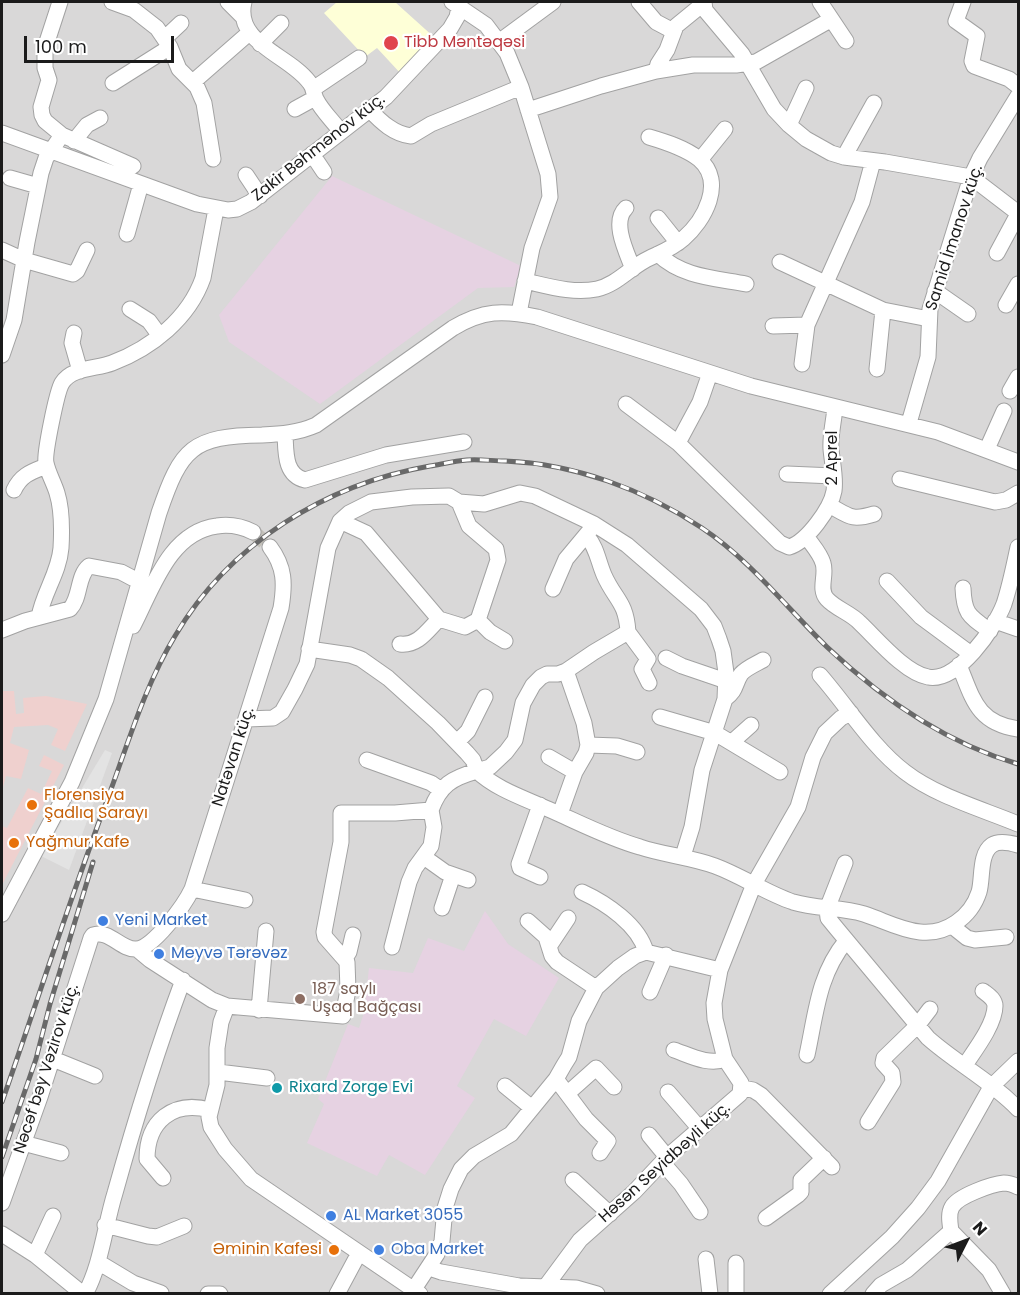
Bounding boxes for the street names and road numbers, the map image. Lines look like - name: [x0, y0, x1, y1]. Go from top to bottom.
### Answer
- street label: Zakir Bəhmənov küç.: [249, 90, 389, 206]
- street label: Samid İmanov küç.: [922, 163, 988, 313]
- street label: 2 Aprel: [823, 431, 843, 485]
- street label: Natəvan küç.: [209, 705, 259, 809]
- street label: Nəcəf bəy Vəzirov küç.: [10, 982, 84, 1156]
- street label: Həsən Seyidbəyli küç.: [595, 1099, 735, 1227]

